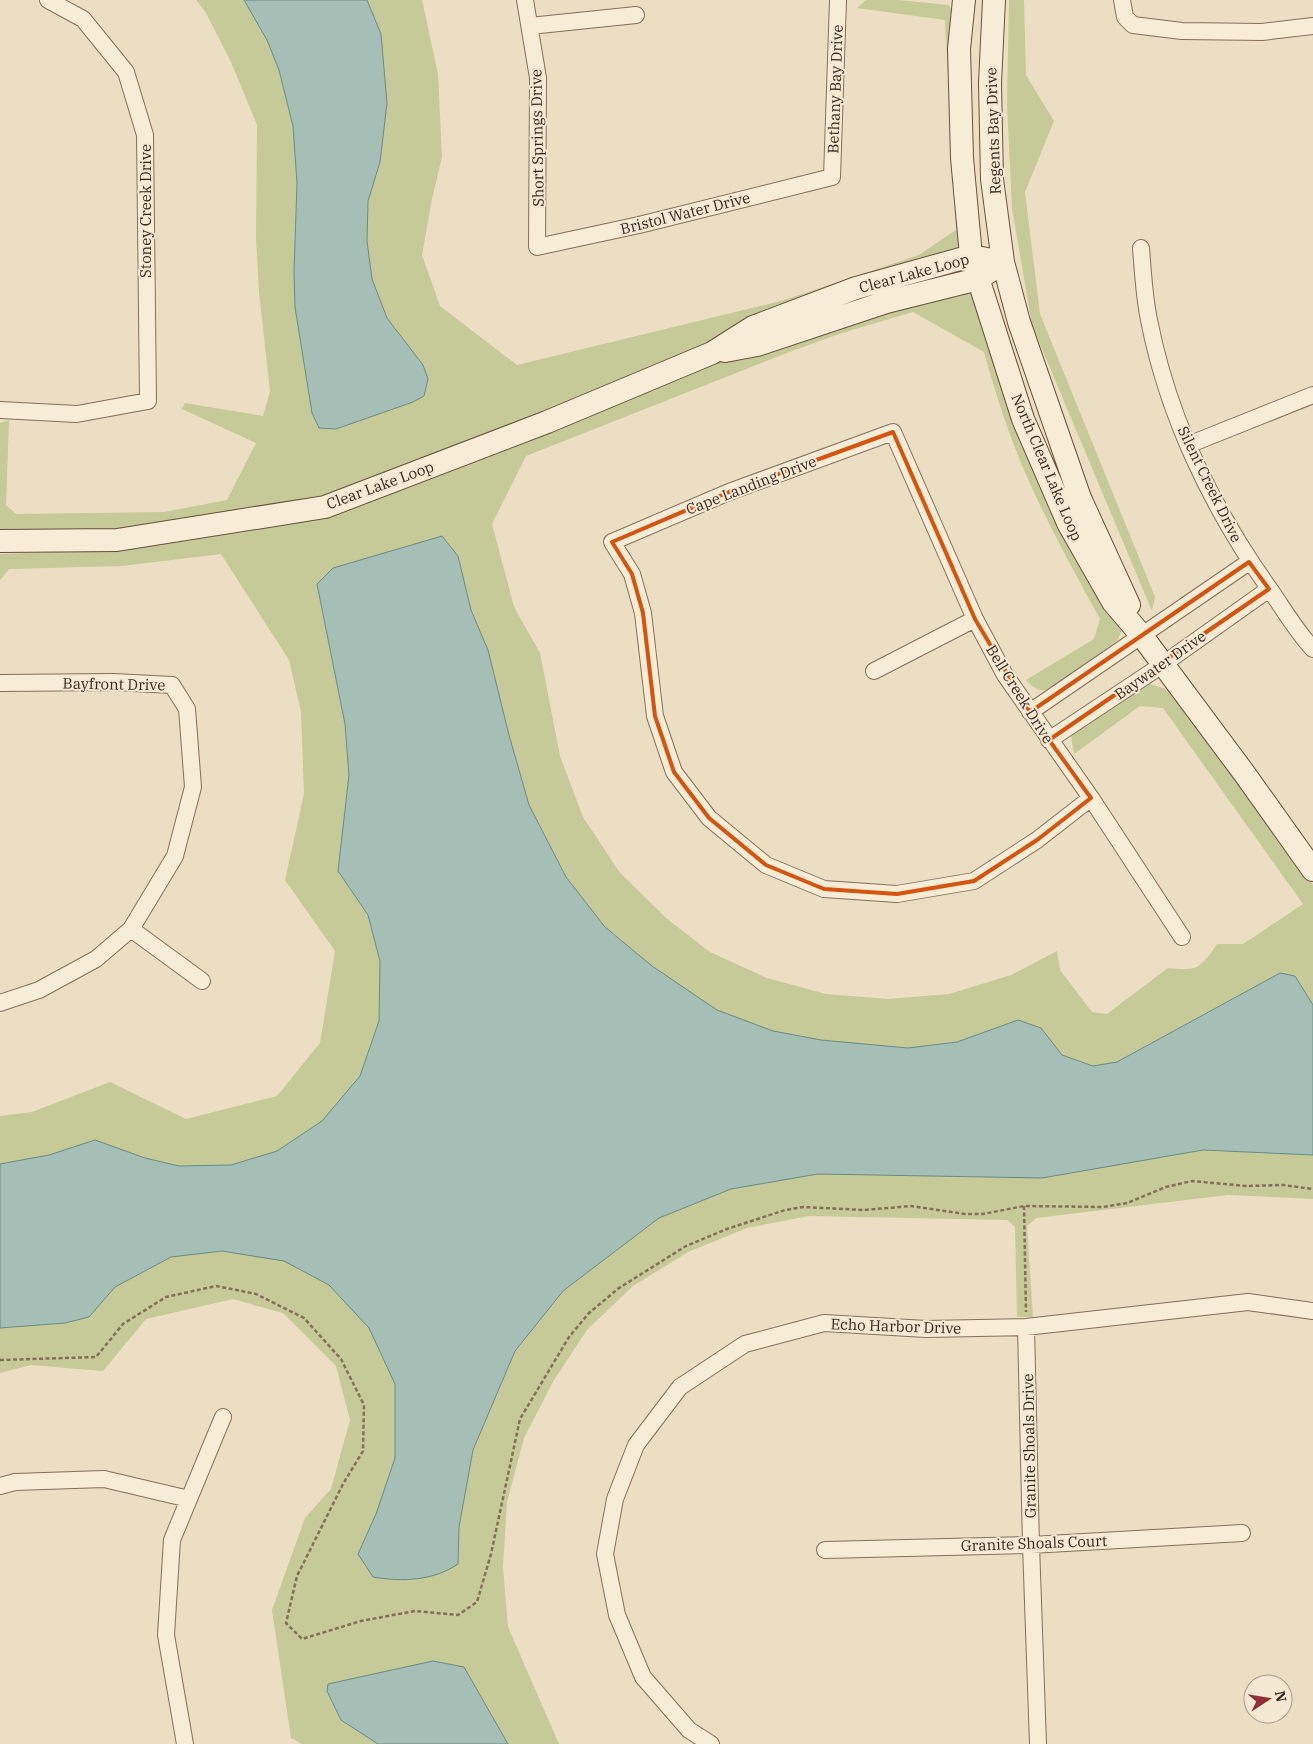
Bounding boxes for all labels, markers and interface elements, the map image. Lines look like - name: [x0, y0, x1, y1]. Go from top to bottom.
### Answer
- street label: Bethany Bay Drive: [823, 24, 847, 154]
- street label: Regents Bay Drive: [981, 67, 1005, 195]
- street label: Short Springs Drive: [526, 69, 548, 207]
- street label: Stoney Creek Drive: [136, 144, 155, 278]
- street label: Bristol Water Drive: [618, 188, 752, 238]
- street label: Clear Lake Loop: [857, 249, 971, 297]
- street label: North Clear Lake Loop: [1007, 391, 1087, 543]
- street label: Silent Creek Drive: [1174, 423, 1246, 545]
- street label: Cape Landing Drive: [683, 451, 819, 519]
- street label: Clear Lake Loop: [324, 457, 436, 513]
- street label: Baywater Drive: [1111, 626, 1209, 704]
- street label: Bell Creek Drive: [982, 641, 1058, 747]
- street label: Bayfront Drive: [63, 674, 165, 694]
- street label: Echo Harbor Drive: [830, 1314, 962, 1338]
- street label: Granite Shoals Drive: [1018, 1373, 1040, 1519]
- street label: Granite Shoals Court: [960, 1531, 1108, 1555]
- north arrow: [1243, 1674, 1293, 1724]
- text: N: [1271, 1689, 1291, 1704]

